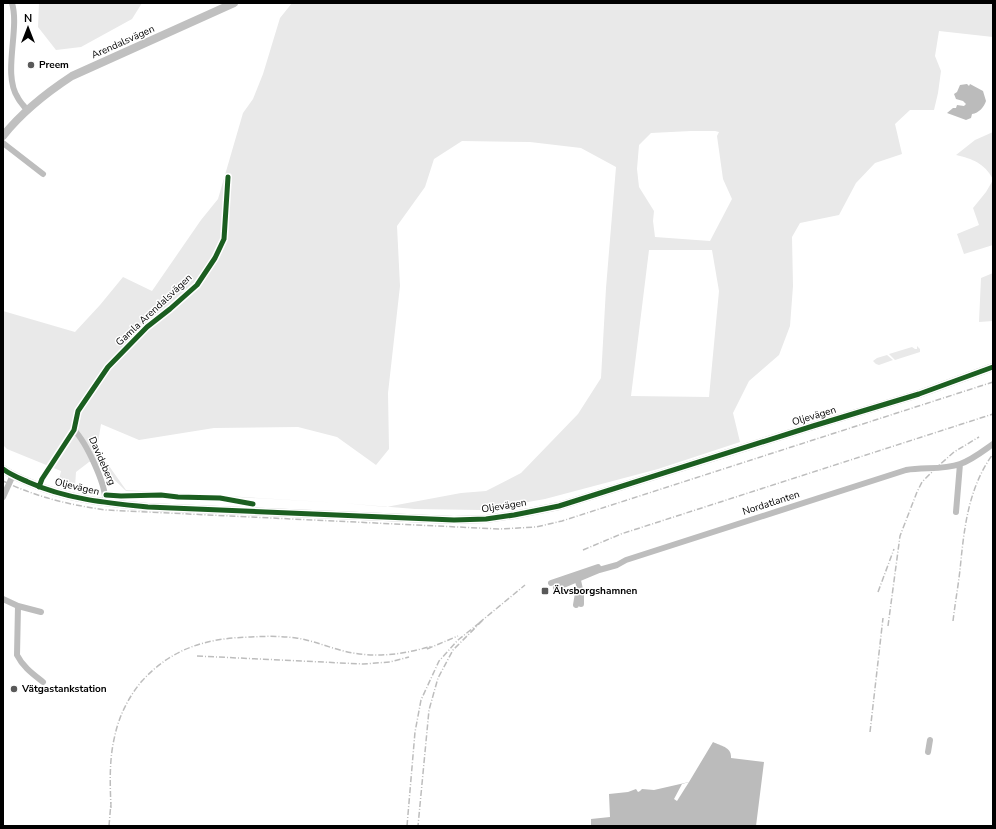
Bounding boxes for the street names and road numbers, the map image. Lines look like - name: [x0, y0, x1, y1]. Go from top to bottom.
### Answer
- street label: Arendalsvägen: [89, 22, 157, 62]
- street label: Gamla Arendalsvägen: [113, 271, 195, 349]
- street label: Oljevägen: [790, 403, 838, 429]
- street label: Davideberg: [85, 434, 119, 488]
- street label: Oljevägen: [53, 475, 101, 499]
- street label: Nordatlanten: [741, 487, 801, 519]
- street label: Oljevägen: [480, 496, 528, 516]

